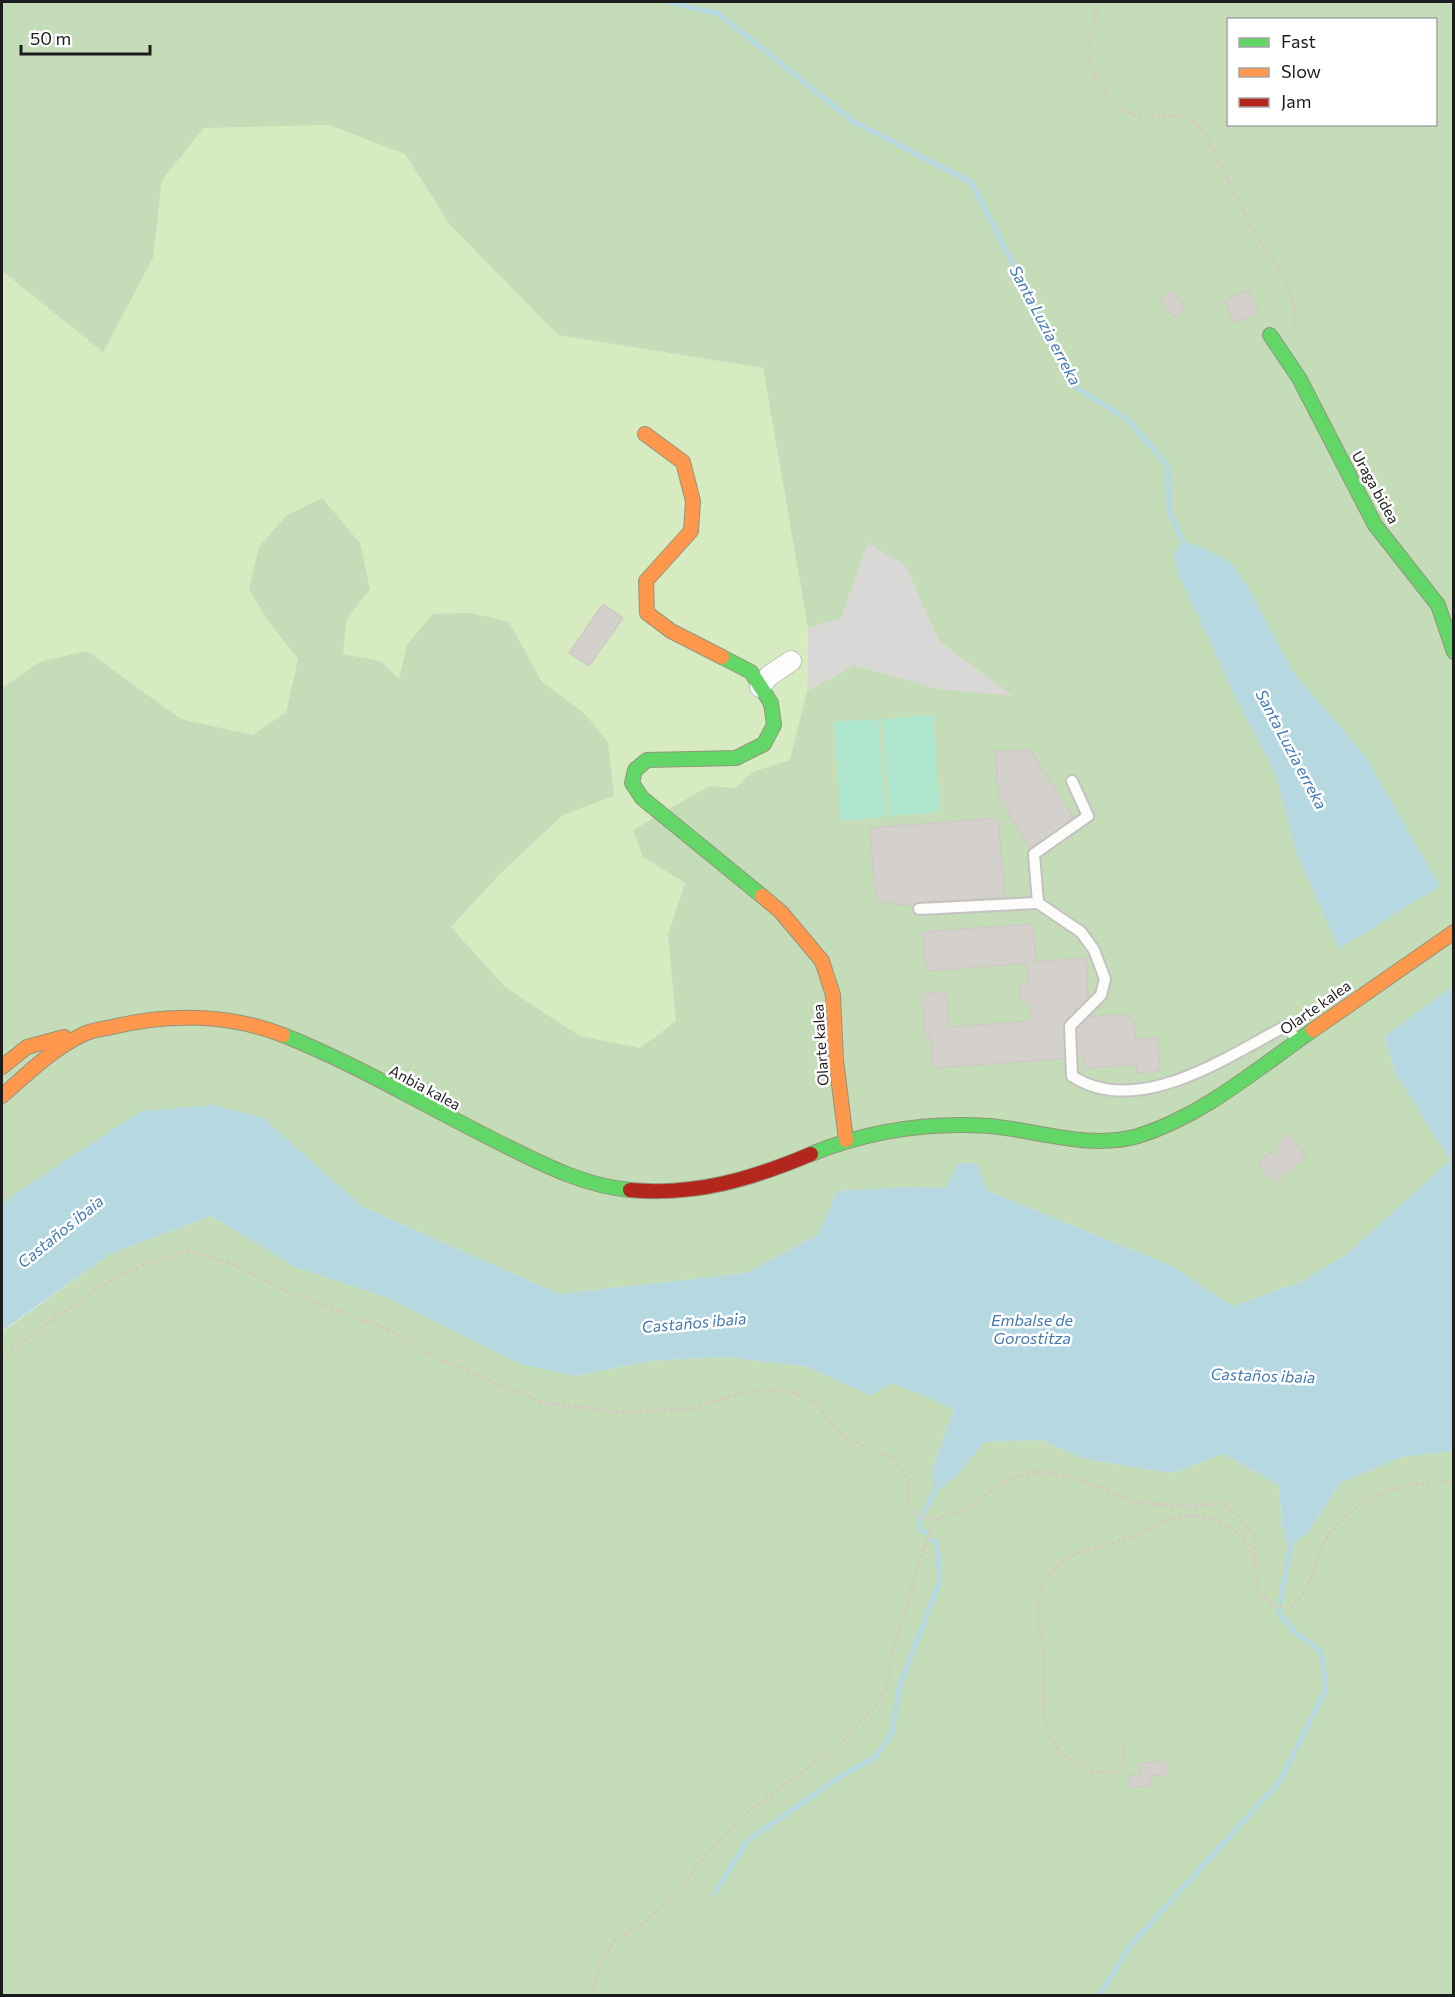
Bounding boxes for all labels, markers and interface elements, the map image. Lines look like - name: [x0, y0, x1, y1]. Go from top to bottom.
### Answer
- scale bar: [21, 18, 150, 56]
- legend: [1227, 18, 1437, 126]
- text: 50 m: [30, 27, 71, 49]
- text: Fast: [1281, 30, 1316, 52]
- text: Slow: [1281, 60, 1321, 82]
- text: Jam: [1281, 90, 1311, 112]
- water label: Santa Luzia erreka: [1006, 262, 1086, 388]
- street label: Uraga bidea: [1349, 447, 1403, 527]
- water label: Santa Luzia erreka: [1252, 686, 1332, 812]
- street label: Olarte kalea: [1276, 976, 1354, 1038]
- street label: Olarte kalea: [808, 1003, 832, 1087]
- street label: Anbia kalea: [386, 1061, 464, 1113]
- water label: Castaños ibaia: [13, 1191, 107, 1271]
- water label: Castaños ibaia: [641, 1308, 747, 1336]
- water label: Embalse de Gorostitza: [991, 1310, 1073, 1347]
- water label: Castaños ibaia: [1210, 1364, 1316, 1386]

